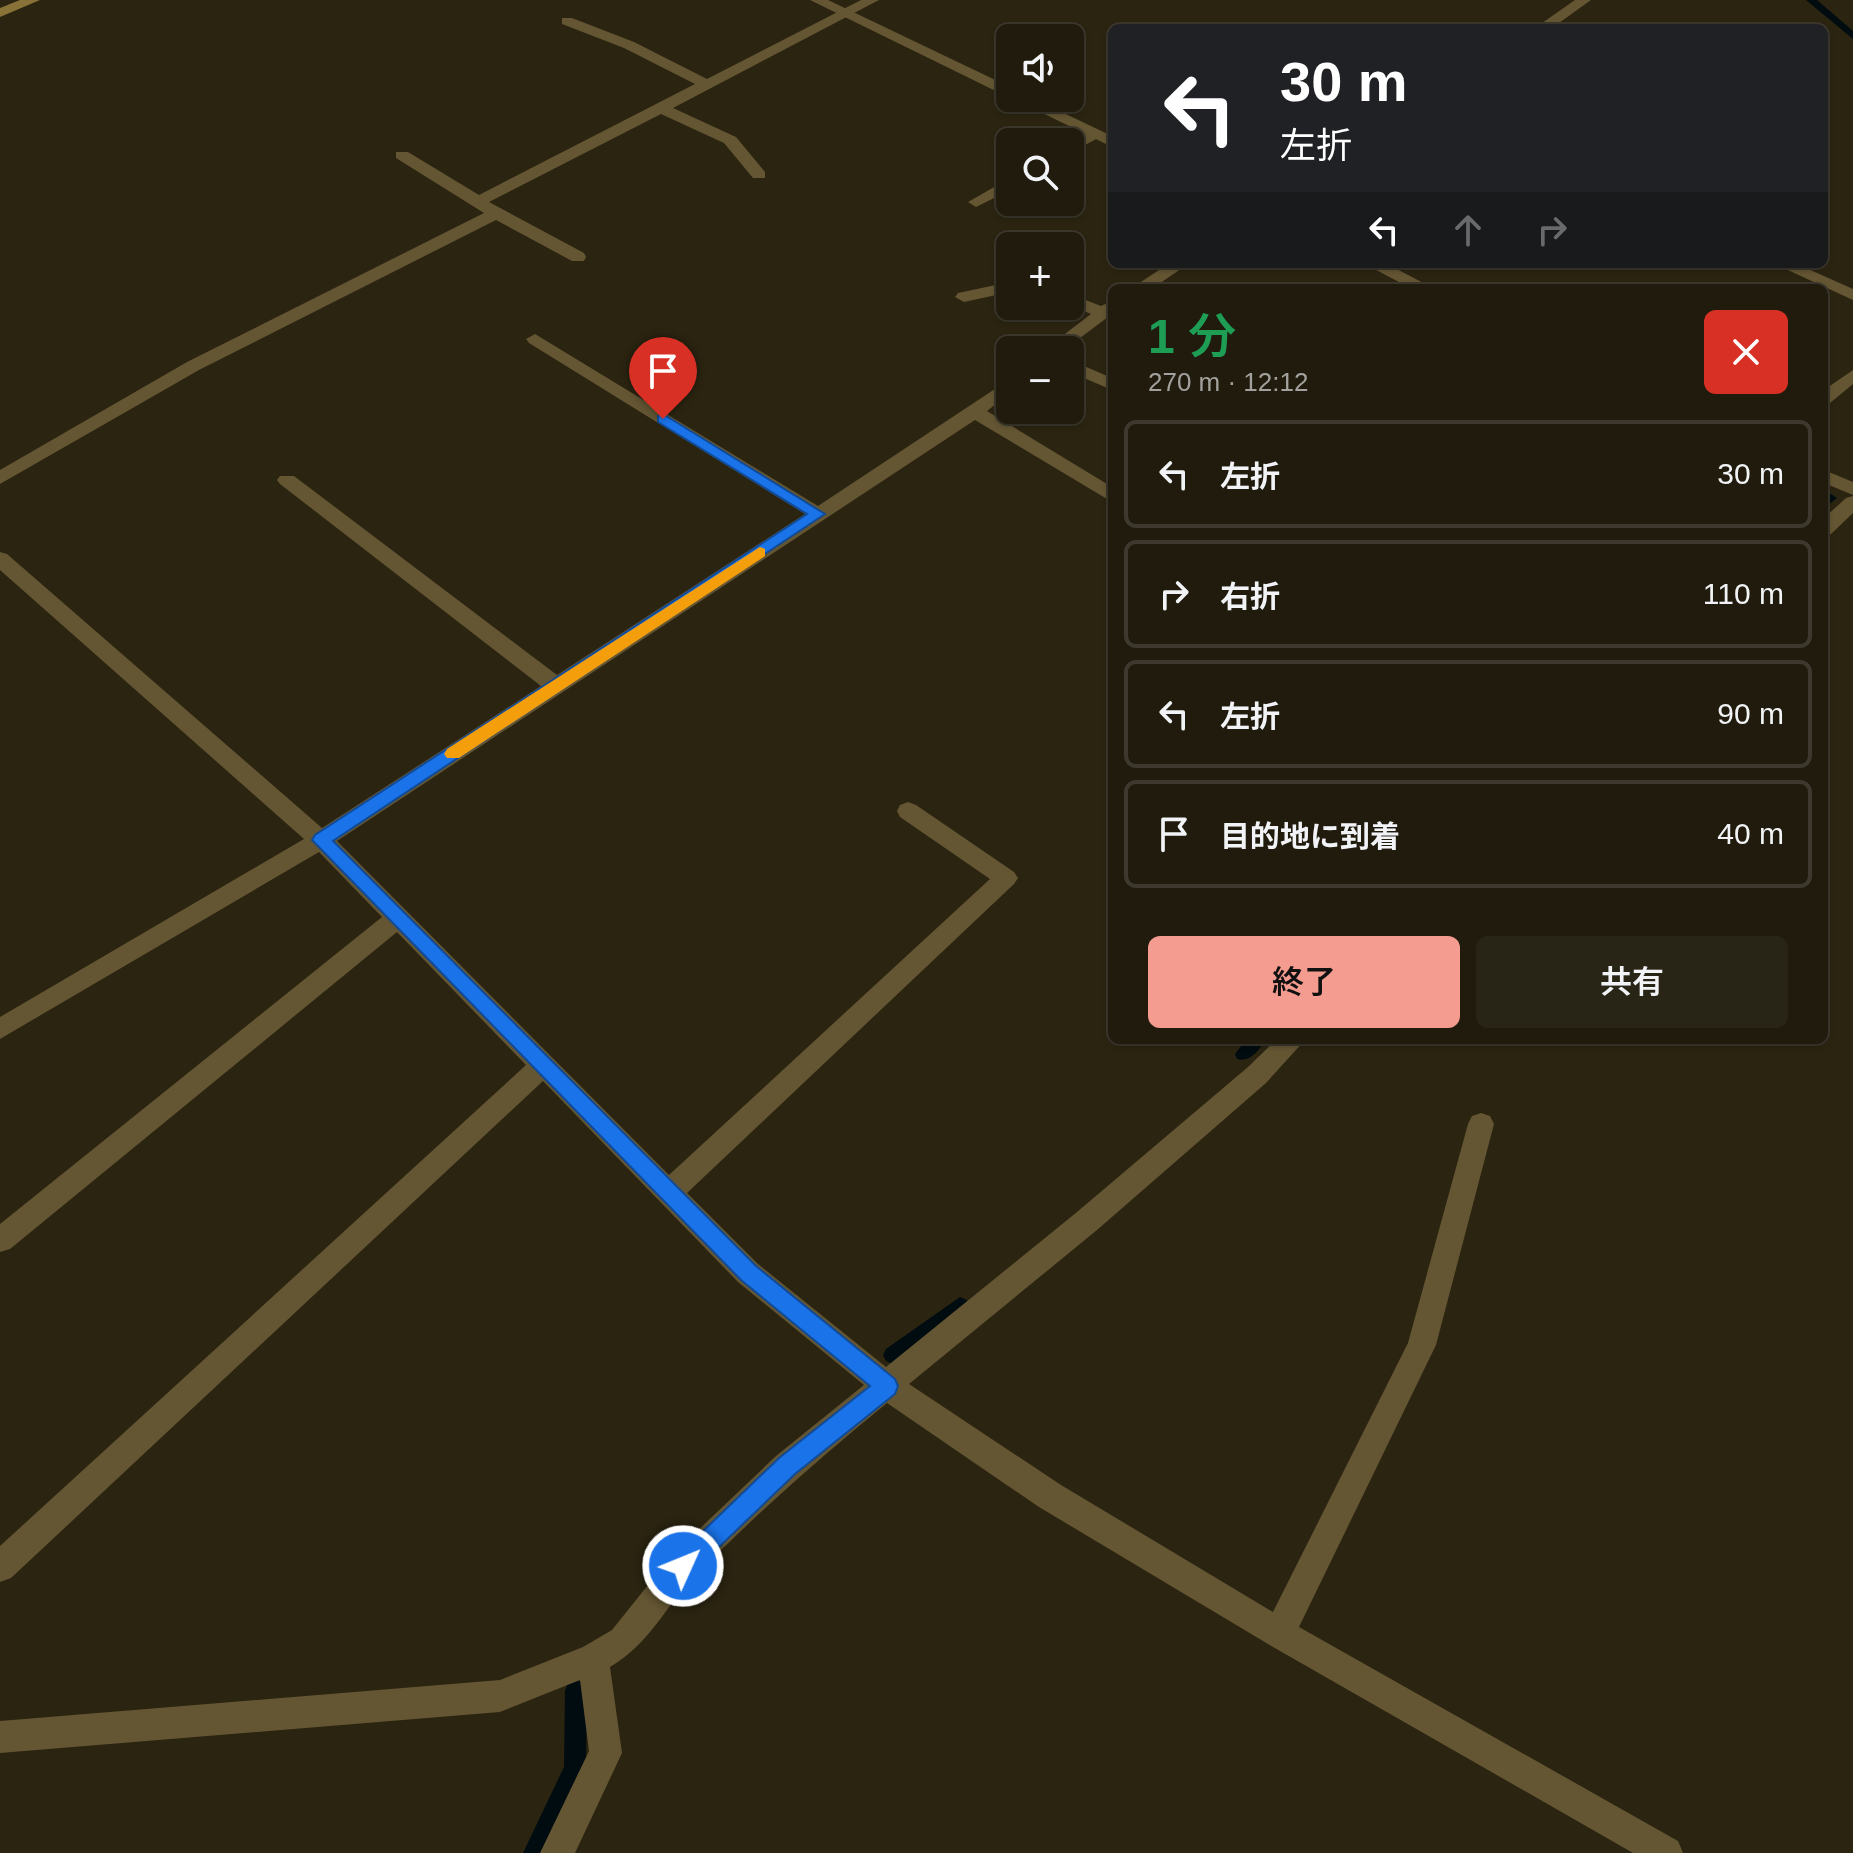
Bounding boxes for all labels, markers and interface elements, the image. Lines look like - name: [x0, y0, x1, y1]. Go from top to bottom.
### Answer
- map controls: [996, 24, 1084, 424]
- button: sound: [996, 24, 1084, 112]
- text: 30 m: [1280, 50, 1408, 113]
- icon: left: [1148, 56, 1252, 160]
- text: 左折: [1280, 125, 1352, 166]
- button: search: [996, 128, 1084, 216]
- icon: left: [1362, 208, 1406, 252]
- icon: ahead: [1446, 208, 1490, 252]
- icon: right: [1530, 208, 1574, 252]
- button: +: [996, 232, 1084, 320]
- text: 1 分: [1148, 310, 1236, 363]
- button: close: [1704, 310, 1788, 394]
- button: −: [996, 336, 1084, 424]
- pin: [629, 337, 697, 419]
- icon: arrive: [641, 349, 685, 393]
- text: 270 m · 12:12: [1148, 367, 1308, 397]
- icon: left: [1152, 452, 1196, 496]
- text: 30 m: [1717, 457, 1784, 490]
- text: 左折: [1220, 460, 1280, 493]
- icon: right: [1152, 572, 1196, 616]
- text: 110 m: [1703, 577, 1784, 610]
- text: 右折: [1220, 580, 1280, 613]
- icon: left: [1152, 692, 1196, 736]
- text: 90 m: [1717, 697, 1784, 730]
- text: 左折: [1220, 700, 1280, 733]
- icon: arrive: [1152, 812, 1196, 856]
- text: 40 m: [1717, 817, 1784, 850]
- text: 目的地に到着: [1220, 820, 1400, 853]
- button: 終了: [1148, 936, 1460, 1028]
- button: 共有: [1476, 936, 1788, 1028]
- position arrow: [641, 1524, 725, 1608]

